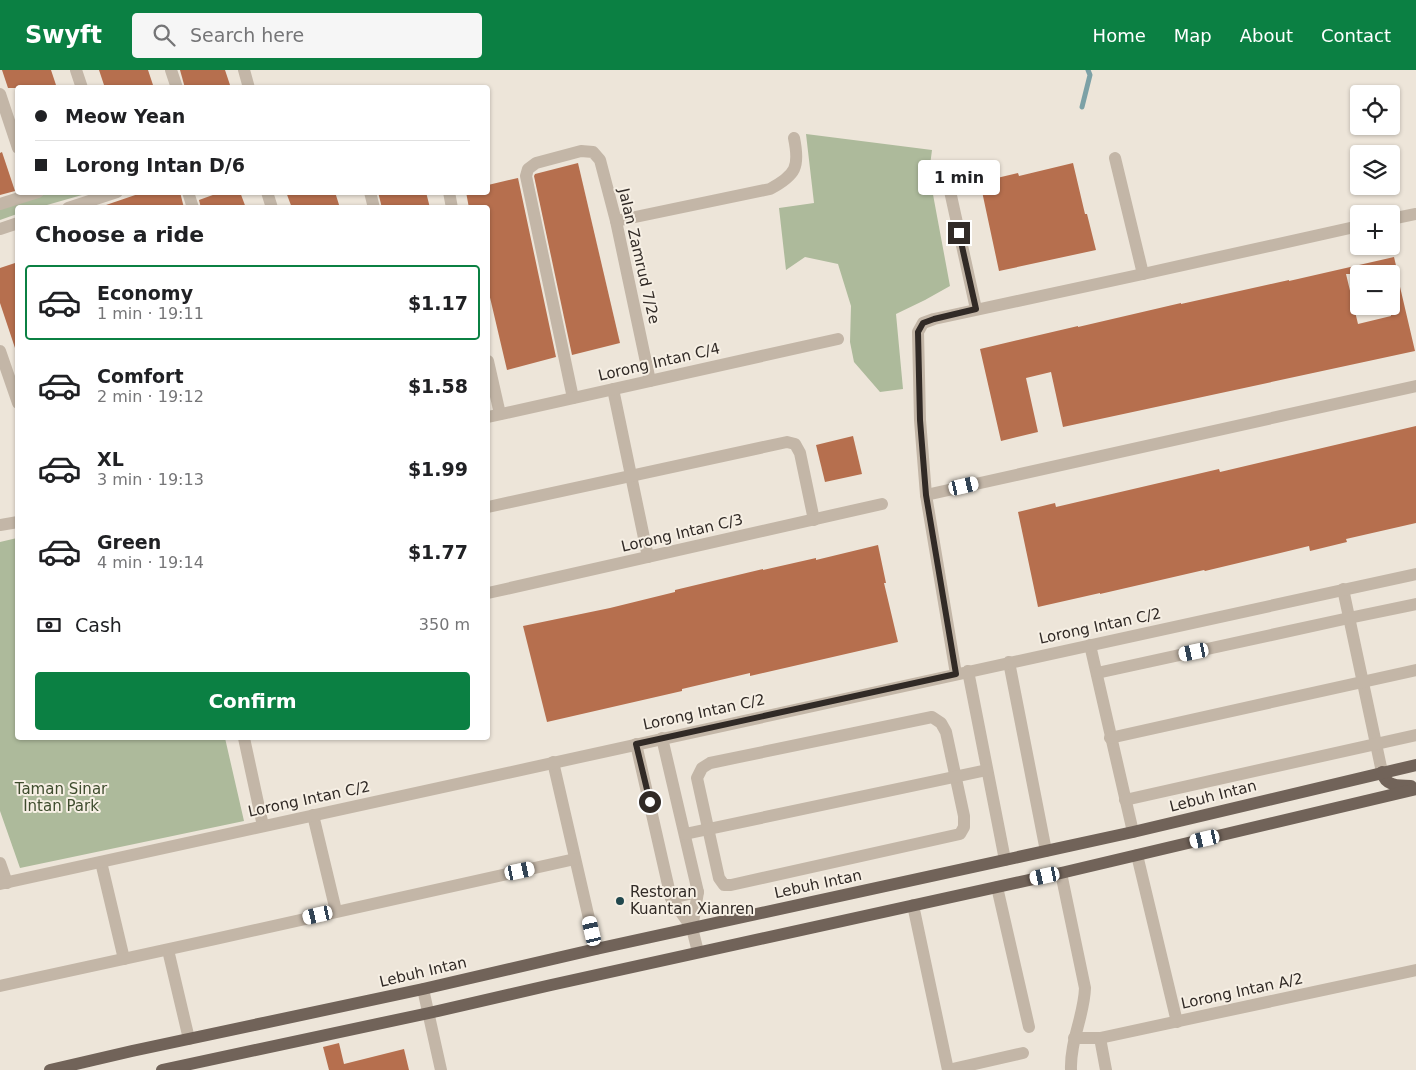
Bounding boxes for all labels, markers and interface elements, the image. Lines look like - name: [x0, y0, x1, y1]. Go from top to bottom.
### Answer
- search box: [132, 13, 482, 58]
- text: Swyft: [25, 21, 102, 49]
- icon: search: [150, 21, 178, 49]
- text: Search here: [190, 24, 304, 46]
- text: Home: [1093, 25, 1146, 46]
- text: Map: [1174, 25, 1212, 46]
- text: About: [1240, 25, 1293, 46]
- text: Contact: [1321, 25, 1391, 46]
- map controls: [1350, 85, 1400, 315]
- button: locate: [1350, 85, 1400, 135]
- text: Meow Yean: [65, 105, 185, 127]
- button: layers: [1350, 145, 1400, 195]
- text: Lorong Intan D/6: [65, 154, 245, 176]
- callout: 1 min: [918, 160, 1000, 196]
- text: 1 min: [934, 168, 984, 187]
- street label: Jalan Zamrud 7/2e: [614, 185, 663, 326]
- button: +: [1350, 205, 1400, 255]
- text: Choose a ride: [35, 222, 204, 247]
- route end: [948, 222, 970, 244]
- button: −: [1350, 265, 1400, 315]
- icon: car: [37, 280, 82, 325]
- text: Economy: [97, 282, 193, 304]
- text: $1.17: [408, 292, 468, 314]
- text: 1 min · 19:11: [97, 304, 204, 323]
- street label: Lorong Intan C/4: [596, 339, 722, 385]
- icon: car: [37, 363, 82, 408]
- text: Comfort: [97, 365, 184, 387]
- text: $1.58: [408, 375, 468, 397]
- text: 2 min · 19:12: [97, 387, 204, 406]
- icon: car: [37, 446, 82, 491]
- text: XL: [97, 448, 124, 470]
- text: $1.99: [408, 458, 468, 480]
- text: 3 min · 19:13: [97, 470, 204, 489]
- car: [947, 475, 980, 497]
- street label: Lorong Intan C/3: [619, 510, 745, 556]
- icon: car: [37, 529, 82, 574]
- text: Green: [97, 531, 161, 553]
- text: $1.77: [408, 541, 468, 563]
- text: 4 min · 19:14: [97, 553, 204, 572]
- street label: Lorong Intan C/2: [1037, 604, 1163, 648]
- icon: cash: [35, 611, 63, 639]
- text: Cash: [75, 614, 122, 636]
- text: 350 m: [419, 615, 470, 634]
- car: [1177, 642, 1210, 662]
- button: Confirm: [35, 672, 470, 730]
- street label: Lorong Intan C/2: [641, 690, 767, 734]
- street label: Lebuh Intan: [1168, 776, 1258, 816]
- street label: Lorong Intan C/2: [246, 777, 372, 821]
- park label: Taman Sinar Intan Park: [14, 780, 108, 815]
- route start: [639, 791, 661, 813]
- car: [1188, 828, 1221, 850]
- car: [503, 861, 536, 881]
- street label: Lebuh Intan: [773, 866, 863, 902]
- car: [1028, 866, 1061, 886]
- place label: Restoran Kuantan Xianren: [630, 883, 754, 918]
- marker: Restoran Kuantan Xianren: [614, 895, 626, 907]
- car: [301, 904, 334, 926]
- car: [581, 915, 602, 947]
- street label: Lebuh Intan: [378, 953, 468, 991]
- street label: Lorong Intan A/2: [1179, 969, 1305, 1013]

